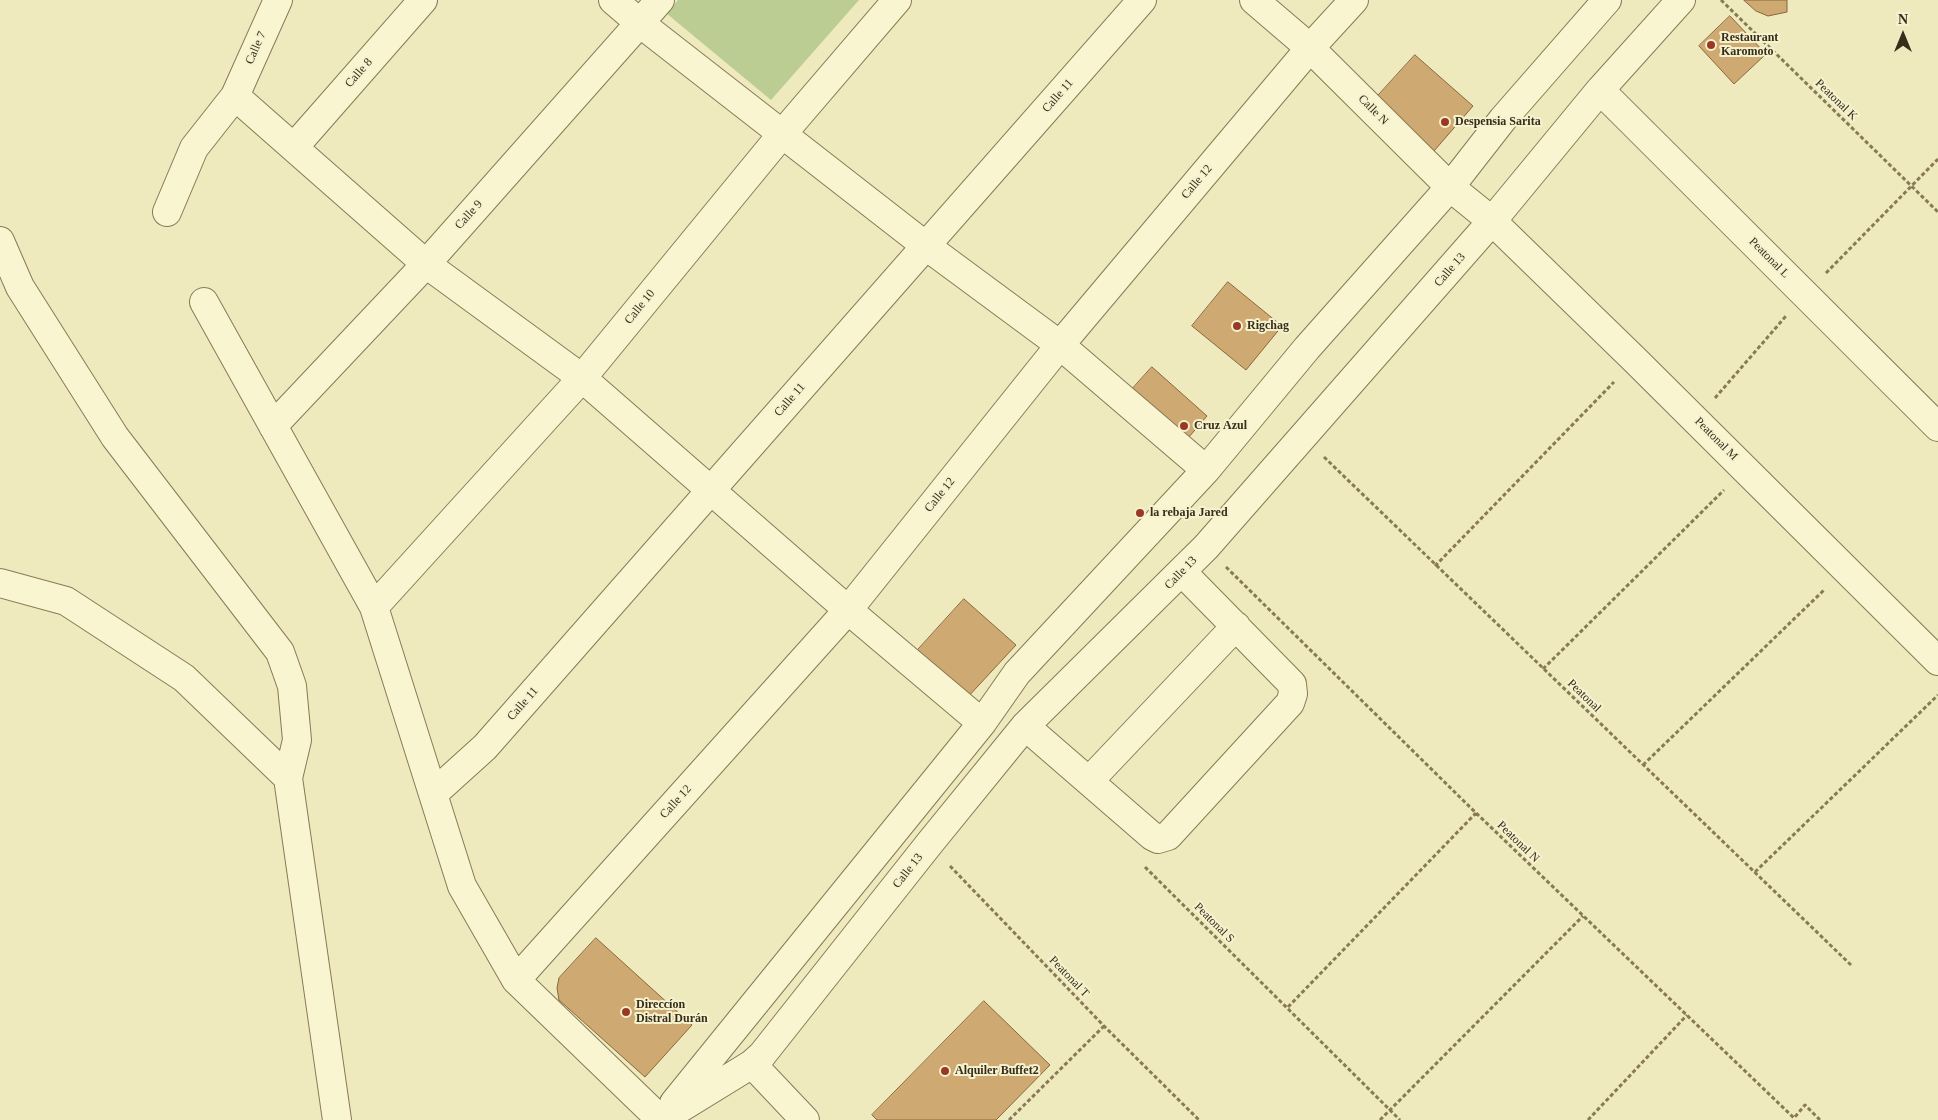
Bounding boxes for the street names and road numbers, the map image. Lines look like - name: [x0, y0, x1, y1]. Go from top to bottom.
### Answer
- street label: Calle 7: [242, 29, 270, 67]
- street label: Calle 8: [342, 55, 376, 91]
- street label: Calle 11: [1039, 76, 1077, 116]
- street label: Peatonal K: [1812, 76, 1860, 124]
- street label: Calle N: [1355, 92, 1391, 128]
- street label: Calle 12: [1179, 162, 1215, 202]
- street label: Calle 9: [452, 197, 486, 233]
- street label: Peatonal L: [1746, 235, 1792, 281]
- street label: Calle 13: [1431, 250, 1469, 290]
- street label: Calle 10: [622, 287, 658, 327]
- street label: Calle 11: [771, 380, 809, 420]
- street label: Peatonal M: [1691, 414, 1741, 464]
- street label: Calle 12: [922, 475, 958, 515]
- street label: Calle 13: [1162, 553, 1200, 593]
- street label: Peatonal: [1564, 676, 1604, 716]
- street label: Calle 11: [504, 684, 542, 724]
- street label: Calle 12: [657, 782, 695, 822]
- street label: Peatonal N: [1494, 818, 1542, 866]
- street label: Calle 13: [890, 851, 926, 891]
- street label: Peatonal S: [1191, 900, 1237, 946]
- street label: Peatonal T: [1046, 953, 1092, 1001]

